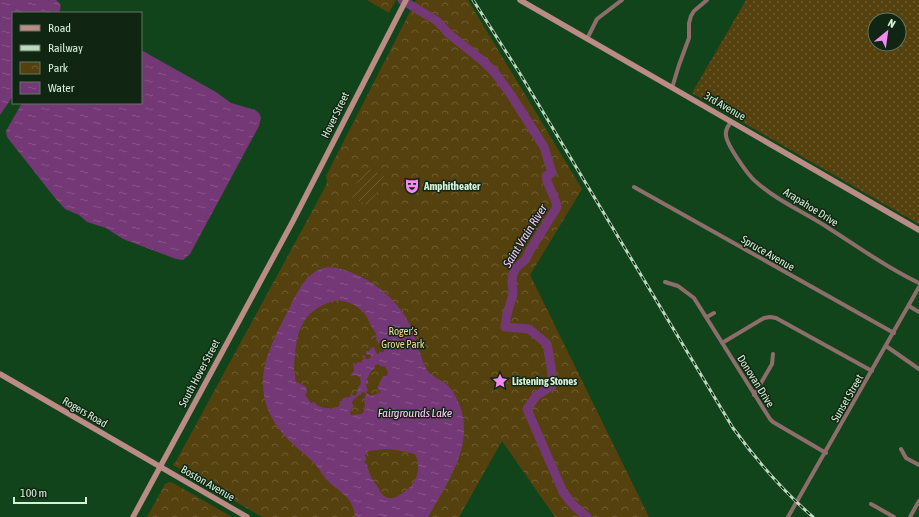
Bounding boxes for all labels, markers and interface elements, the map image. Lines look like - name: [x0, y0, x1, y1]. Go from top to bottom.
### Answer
- legend: [12, 12, 142, 104]
- north arrow: [867, 12, 907, 52]
- text: N: [886, 16, 898, 30]
- text: Road: [48, 21, 71, 35]
- text: Railway: [48, 41, 83, 55]
- text: Park: [48, 61, 69, 75]
- text: Water: [48, 81, 75, 95]
- street label: 3rd Avenue: [702, 89, 748, 123]
- street label: Hover Street: [319, 90, 351, 140]
- theatre icon: Amphitheater: [403, 177, 421, 195]
- place label: Amphitheater: [423, 180, 481, 192]
- street label: Arapahoe Drive: [781, 185, 841, 229]
- water label: Saint Vrain River: [500, 201, 550, 271]
- street label: Spruce Avenue: [739, 233, 797, 273]
- park label: Roger's Grove Park: [381, 325, 425, 350]
- street label: South Hover Street: [176, 337, 222, 409]
- street label: Donovan Drive: [735, 353, 777, 409]
- place icon: Listening Stones: [491, 372, 509, 390]
- street label: Sunset Street: [829, 372, 865, 424]
- place label: Listening Stones: [512, 375, 577, 387]
- street label: Rogers Road: [60, 394, 110, 430]
- water label: Fairgrounds Lake: [378, 406, 453, 420]
- street label: Boston Avenue: [179, 463, 237, 503]
- scale bar: [14, 479, 86, 505]
- text: 100 m: [20, 486, 47, 500]

